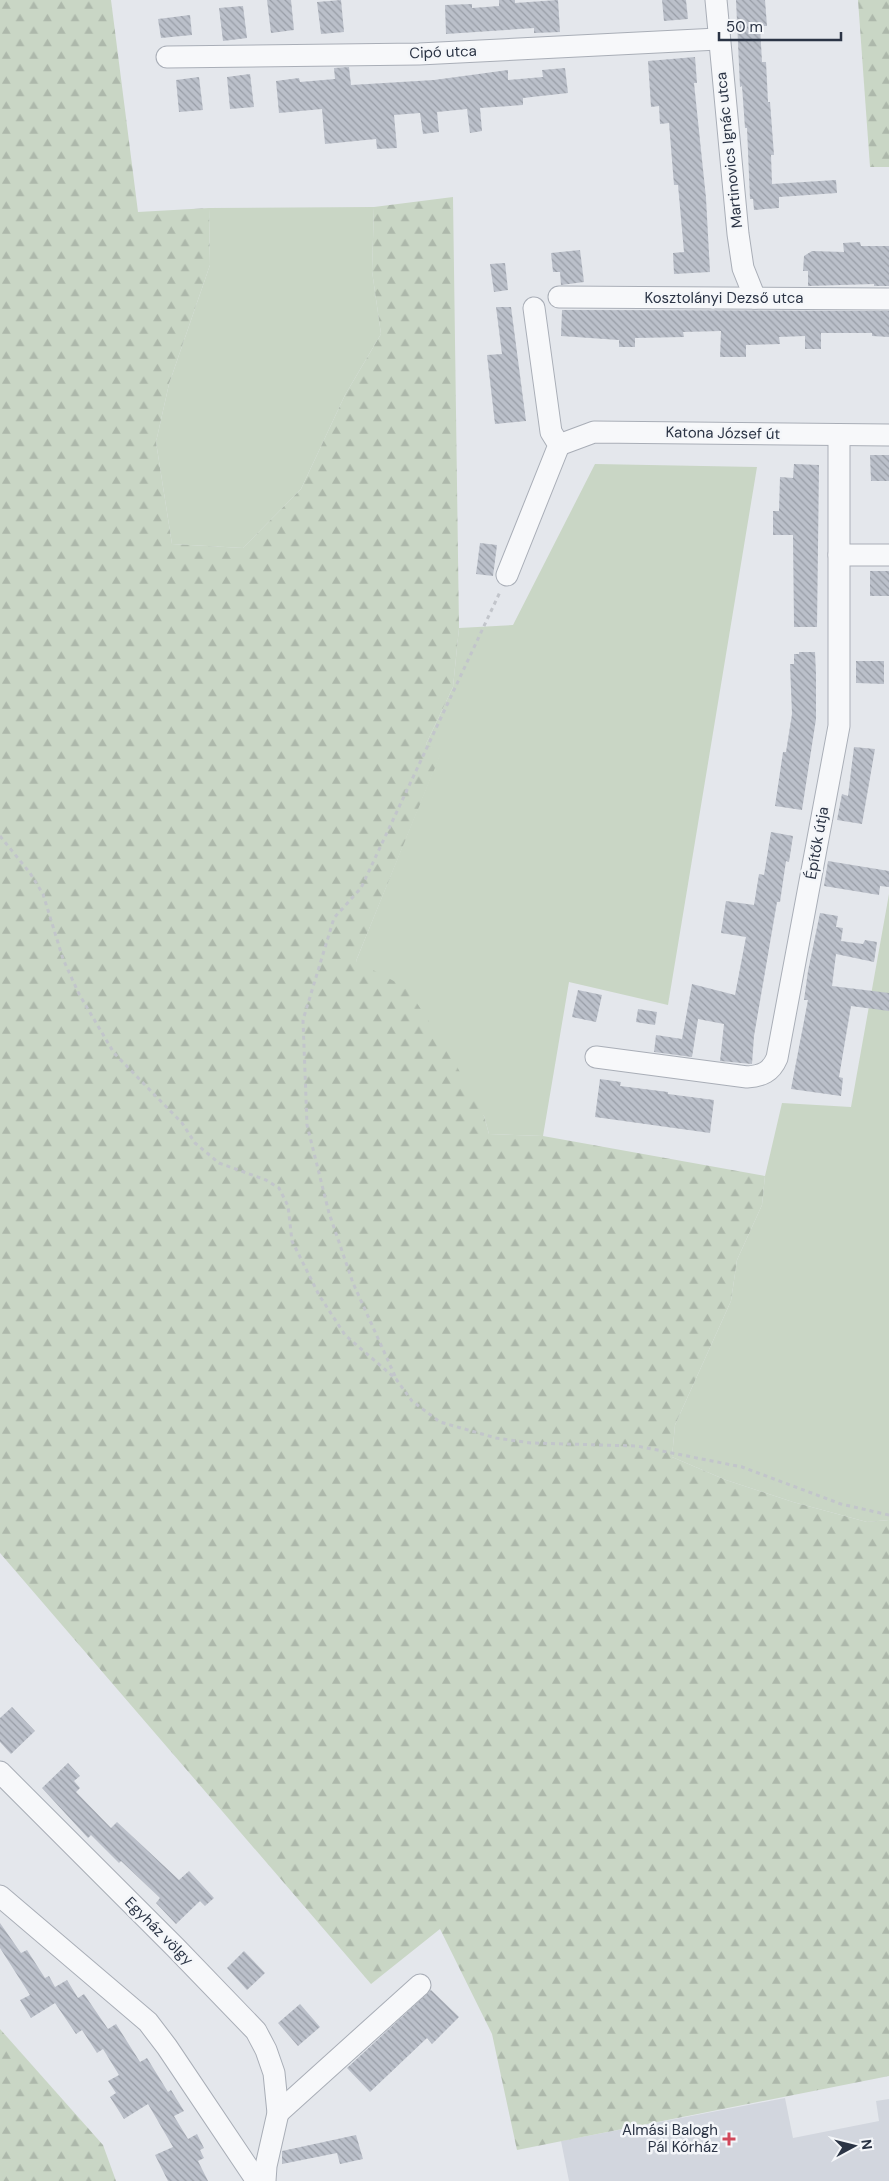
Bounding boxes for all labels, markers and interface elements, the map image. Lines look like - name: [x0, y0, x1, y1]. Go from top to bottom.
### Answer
- scale bar: [719, 10, 842, 42]
- text: 50 m: [726, 17, 763, 37]
- street label: Cipó utca: [409, 41, 477, 63]
- street label: Martinovics Ignác utca: [711, 71, 747, 229]
- street label: Kosztolányi Dezső utca: [644, 288, 804, 308]
- street label: Katona József út: [666, 422, 781, 444]
- street label: Építők útja: [801, 805, 833, 881]
- street label: Egyház völgy: [120, 1892, 198, 1970]
- place label: Almási Balogh Pál Kórház: [622, 2120, 718, 2157]
- north arrow: [829, 2121, 879, 2171]
- marker: Almási Balogh Pál Kórház: [722, 2132, 736, 2146]
- text: N: [857, 2138, 876, 2151]

